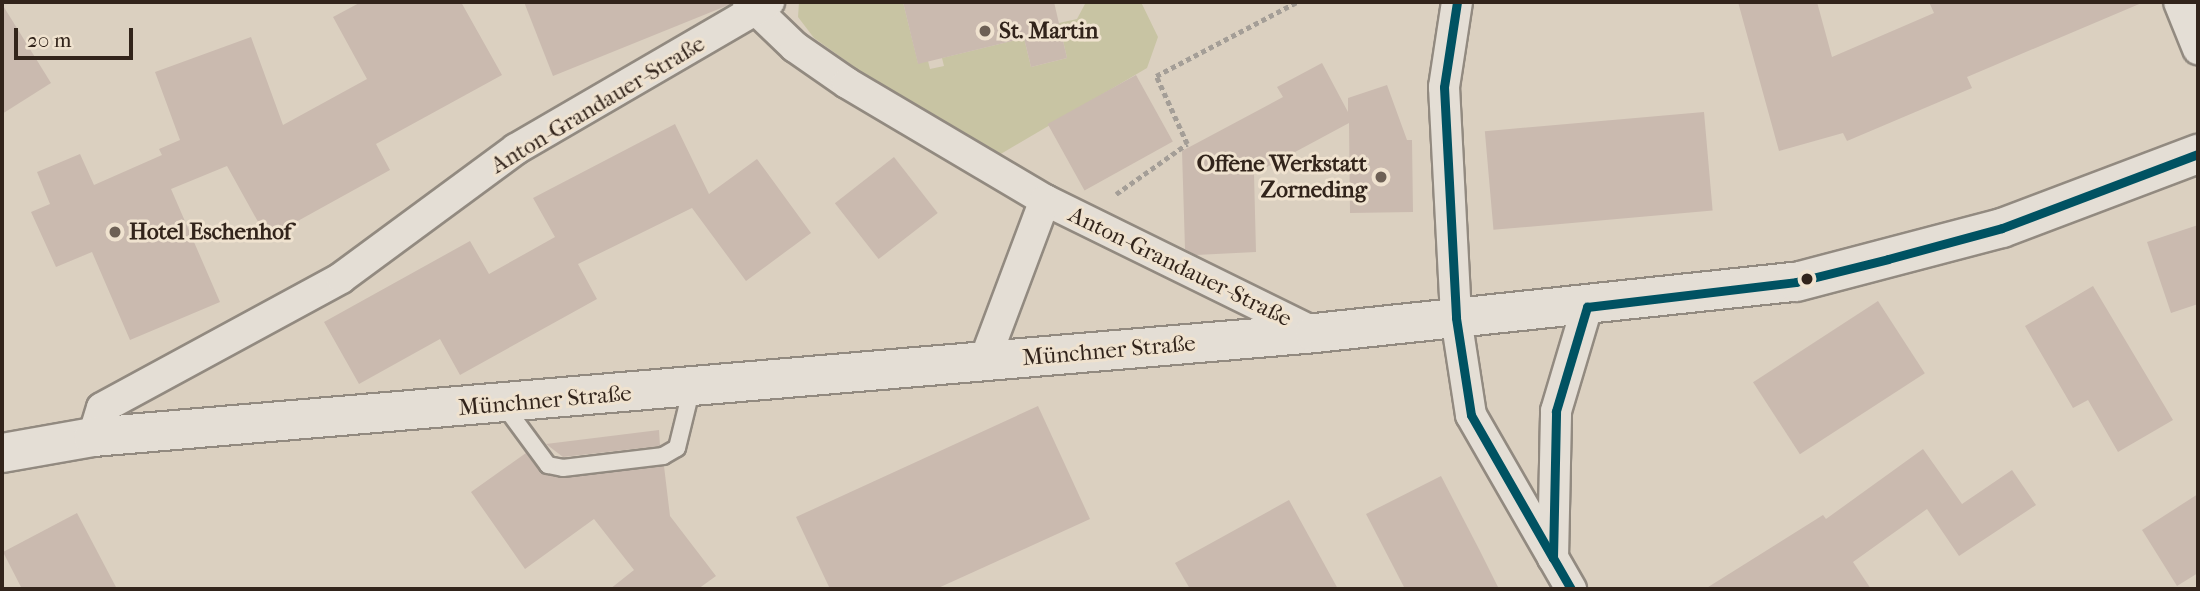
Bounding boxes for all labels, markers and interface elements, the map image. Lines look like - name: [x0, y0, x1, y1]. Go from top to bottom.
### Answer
- scale bar: [18, 14, 136, 58]
- place label: St. Martin: [999, 17, 1098, 45]
- marker: St. Martin: [977, 23, 993, 39]
- text: 20 m: [27, 28, 71, 52]
- street label: Anton-Grandauer-Straße: [486, 30, 710, 180]
- place label: Offene Werkstatt Zorneding: [1197, 150, 1367, 204]
- marker: Offene Werkstatt Zorneding: [1373, 169, 1389, 185]
- street label: Anton-Grandauer-Straße: [1064, 201, 1296, 333]
- place label: Hotel Eschenhof: [129, 218, 291, 246]
- marker: Hotel Eschenhof: [107, 224, 123, 240]
- unlabelled marker: [1800, 272, 1814, 286]
- street label: Münchner Straße: [1021, 330, 1197, 372]
- street label: Münchner Straße: [457, 380, 633, 422]

